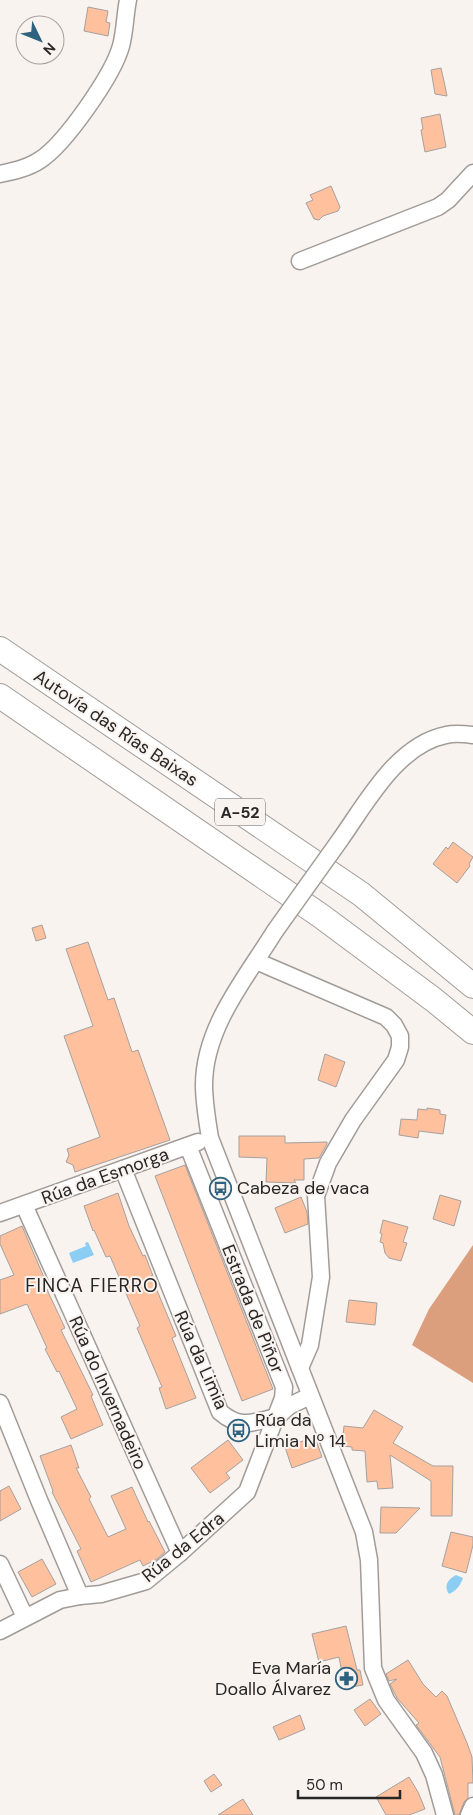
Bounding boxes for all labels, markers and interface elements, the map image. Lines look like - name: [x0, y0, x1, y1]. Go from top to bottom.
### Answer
- north arrow: [15, 15, 65, 65]
- text: N: [39, 39, 60, 59]
- street label: Autovía das Rías Baixas: [29, 664, 203, 792]
- road number: A-52: [215, 799, 265, 826]
- street label: Rúa da Esmorga: [38, 1142, 172, 1210]
- bus stop icon: Cabeza de vaca: [209, 1176, 233, 1200]
- place label: Cabeza de vaca: [237, 1176, 369, 1200]
- street label: Estrada de Piñor: [216, 1241, 290, 1377]
- district label: FINCA FIERRO: [25, 1273, 159, 1298]
- street label: Rúa da Limia: [169, 1307, 233, 1413]
- street label: Rúa do Invernadeiro: [63, 1312, 153, 1474]
- place label: Rúa da Limia Nº 14: [255, 1408, 346, 1453]
- bus stop icon: Rúa da Limia Nº 14: [227, 1418, 251, 1442]
- street label: Rúa da Edra: [137, 1506, 229, 1588]
- place label: Eva María Doallo Álvarez: [215, 1656, 331, 1701]
- pharmacy icon: Eva María Doallo Álvarez: [335, 1666, 359, 1690]
- scale bar: [298, 1768, 400, 1800]
- text: 50 m: [306, 1775, 343, 1795]

